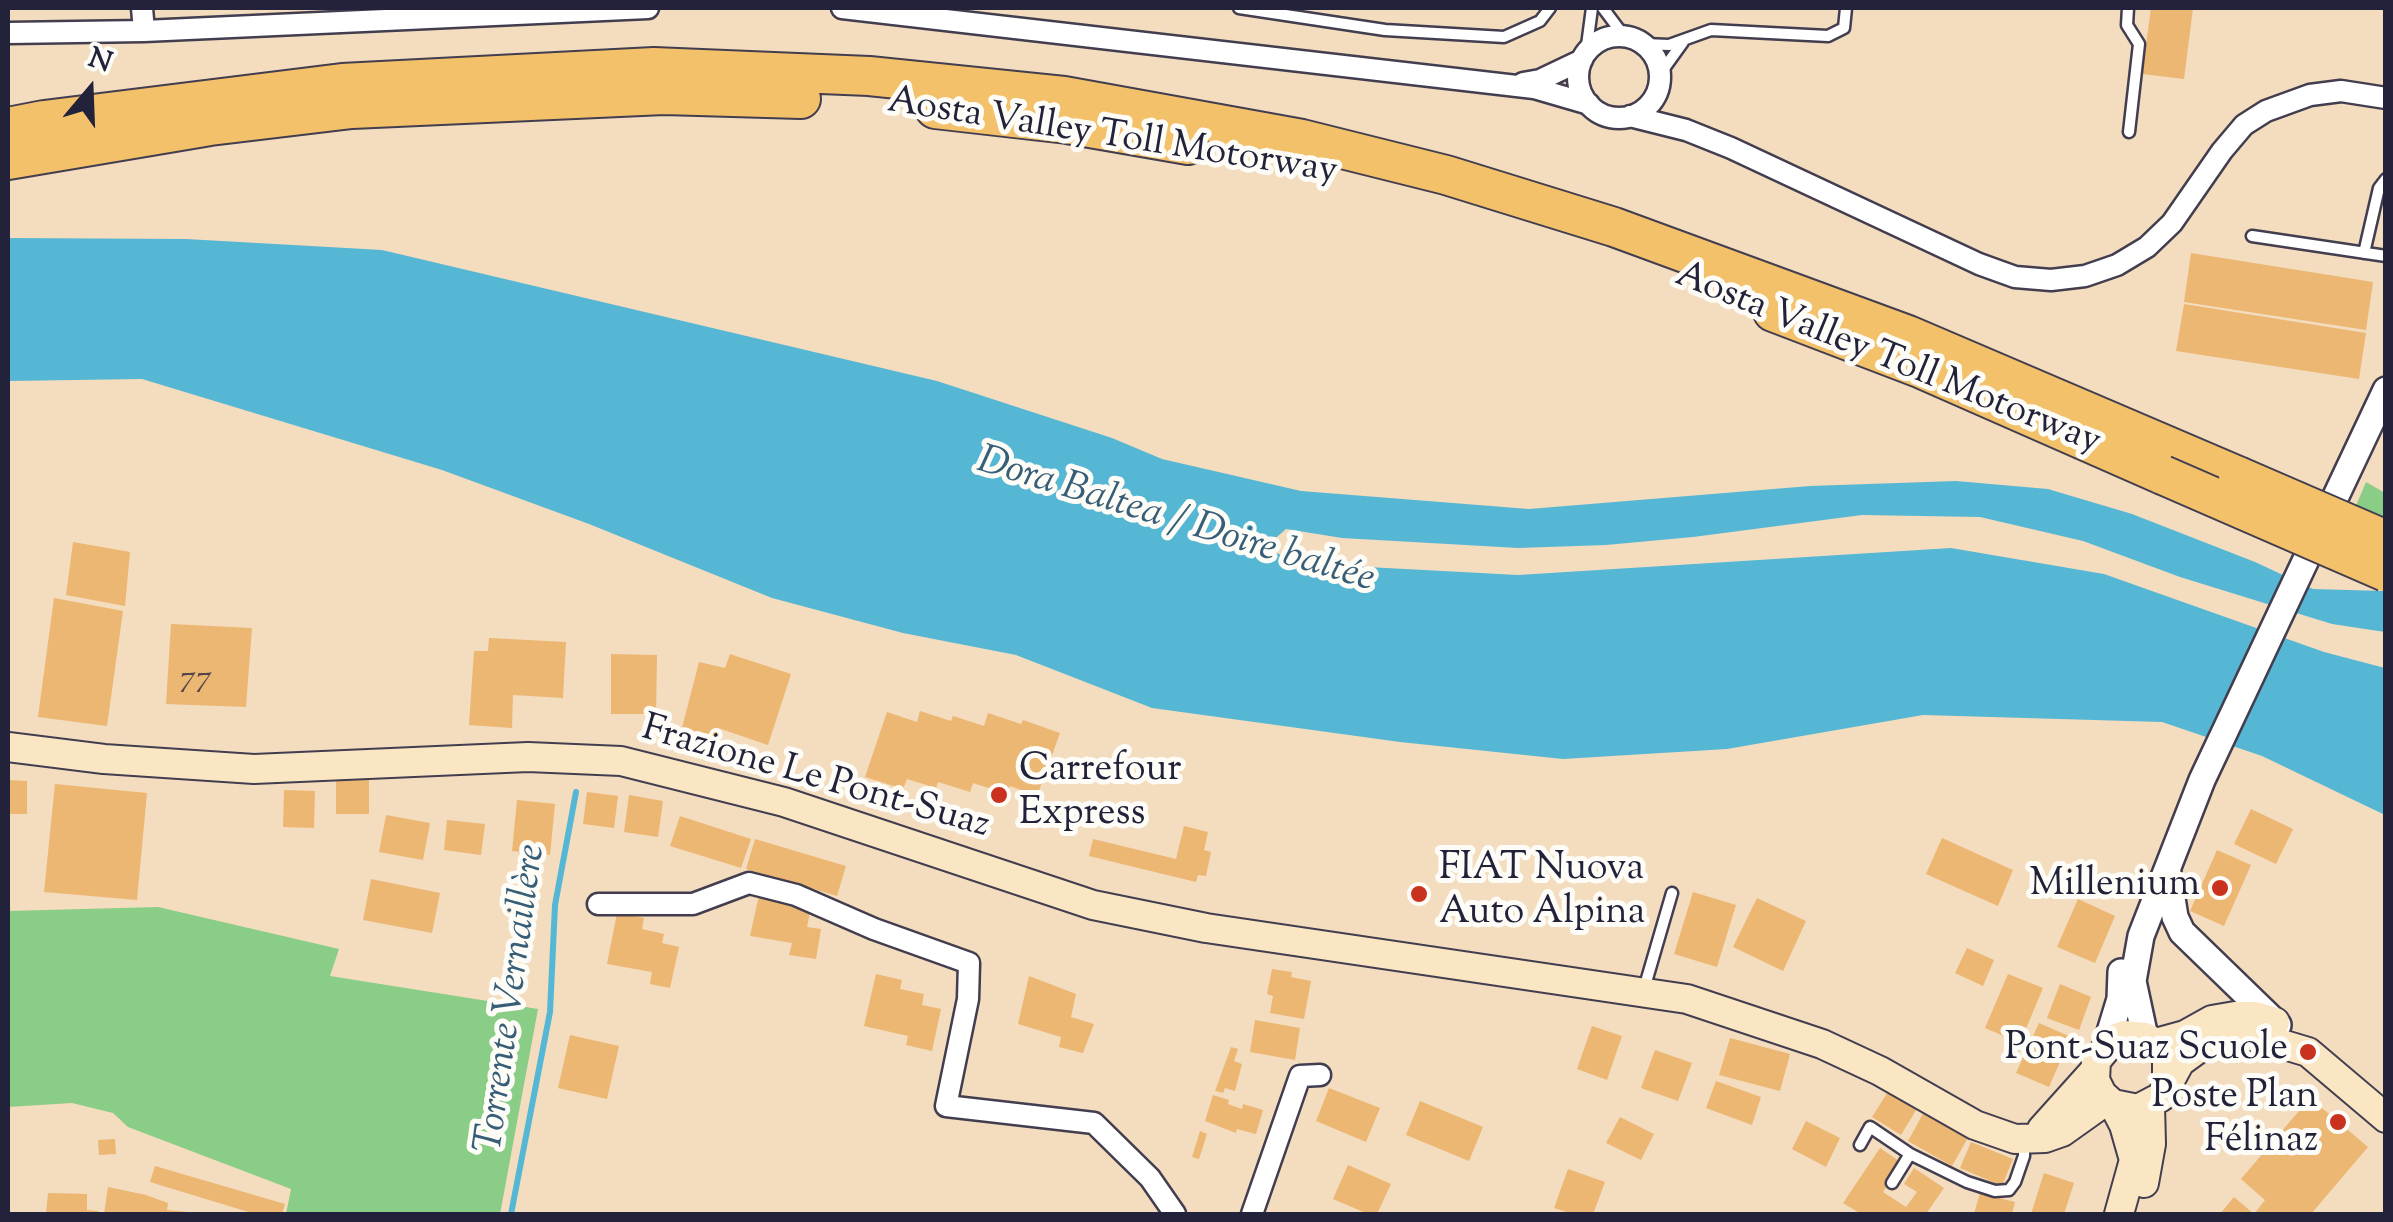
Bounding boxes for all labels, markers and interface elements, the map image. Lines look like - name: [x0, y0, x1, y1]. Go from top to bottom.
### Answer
- text: N: [83, 39, 117, 84]
- north arrow: [40, 40, 140, 140]
- street label: Aosta Valley Toll Motorway: [884, 81, 1340, 197]
- street label: Aosta Valley Toll Motorway: [1668, 255, 2106, 467]
- water label: Dora Baltea / Doire baltée: [970, 440, 1380, 606]
- house number: 77: [180, 662, 212, 700]
- street label: Frazione Le Pont-Suaz: [636, 709, 994, 851]
- place label: Carrefour Express: [1019, 750, 1182, 839]
- marker: Carrefour Express: [988, 784, 1010, 806]
- water label: Torrente Vernaillère: [469, 842, 559, 1156]
- place label: FIAT Nuova Auto Alpina: [1439, 849, 1645, 938]
- place label: Millenium: [2029, 865, 2200, 911]
- marker: Millenium: [2209, 877, 2231, 899]
- marker: FIAT Nuova Auto Alpina: [1408, 883, 1430, 905]
- place label: Pont-Suaz Scuole: [2005, 1029, 2288, 1075]
- marker: Pont-Suaz Scuole: [2297, 1041, 2319, 1063]
- place label: Poste Plan Félinaz: [2152, 1077, 2318, 1166]
- marker: Poste Plan Félinaz: [2327, 1111, 2349, 1133]

